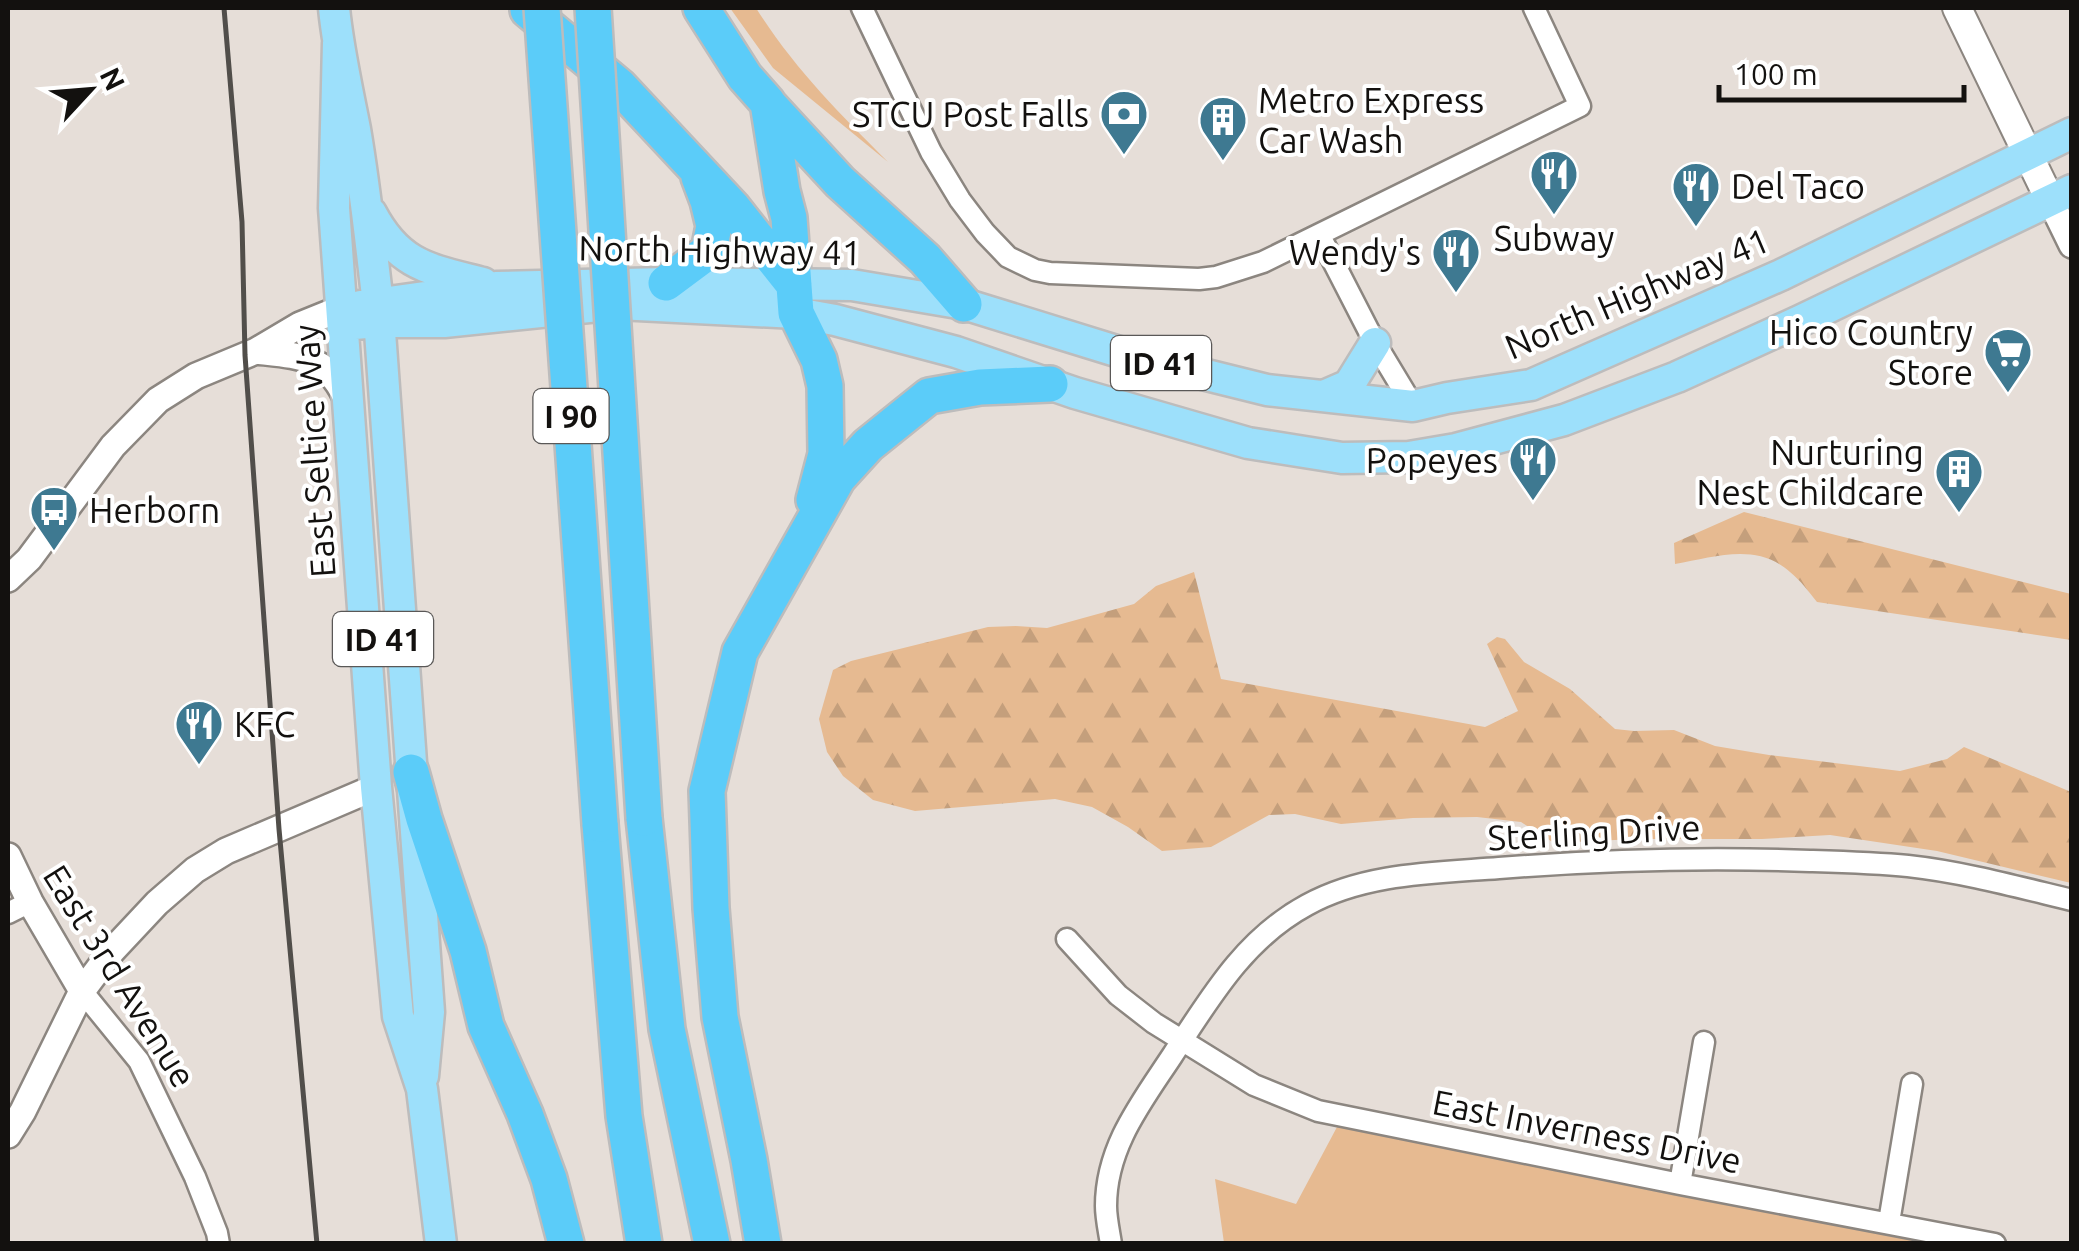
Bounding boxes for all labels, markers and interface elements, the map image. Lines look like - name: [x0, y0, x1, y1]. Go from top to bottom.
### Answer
- north arrow: [40, 40, 140, 140]
- scale bar: [1719, 40, 1964, 102]
- text: 100 m: [1734, 57, 1818, 91]
- text: N: [94, 63, 131, 95]
- place label: Metro Express Car Wash: [1258, 80, 1484, 160]
- bank icon: STCU Post Falls: [1098, 88, 1150, 156]
- place label: STCU Post Falls: [852, 94, 1089, 134]
- building icon: Metro Express Car Wash: [1197, 94, 1249, 162]
- restaurant icon: Subway: [1528, 148, 1580, 216]
- restaurant icon: Del Taco: [1670, 160, 1722, 228]
- place label: Del Taco: [1731, 166, 1865, 206]
- place label: Subway: [1494, 218, 1614, 258]
- street label: North Highway 41: [1499, 219, 1775, 367]
- restaurant icon: Wendy's: [1430, 226, 1482, 294]
- street label: North Highway 41: [578, 228, 862, 272]
- place label: Wendy's: [1289, 232, 1421, 272]
- place label: Hico Country Store: [1769, 312, 1973, 392]
- street label: East Seltice Way: [285, 323, 343, 579]
- supermarket icon: Hico Country Store: [1982, 326, 2034, 394]
- road number: ID 41: [1111, 336, 1211, 390]
- road number: I 90: [534, 389, 608, 443]
- place label: Nurturing Nest Childcare: [1696, 432, 1924, 512]
- restaurant icon: Popeyes: [1507, 434, 1559, 502]
- place label: Popeyes: [1366, 440, 1498, 480]
- building icon: Nurturing Nest Childcare: [1933, 446, 1985, 514]
- bus stop icon: Herborn: [28, 484, 80, 552]
- place label: Herborn: [89, 490, 220, 530]
- road number: ID 41: [333, 612, 433, 666]
- restaurant icon: KFC: [173, 698, 225, 766]
- place label: KFC: [234, 704, 295, 744]
- street label: Sterling Drive: [1487, 806, 1701, 858]
- street label: East 3rd Avenue: [36, 858, 204, 1094]
- street label: East Inverness Drive: [1429, 1081, 1745, 1181]

